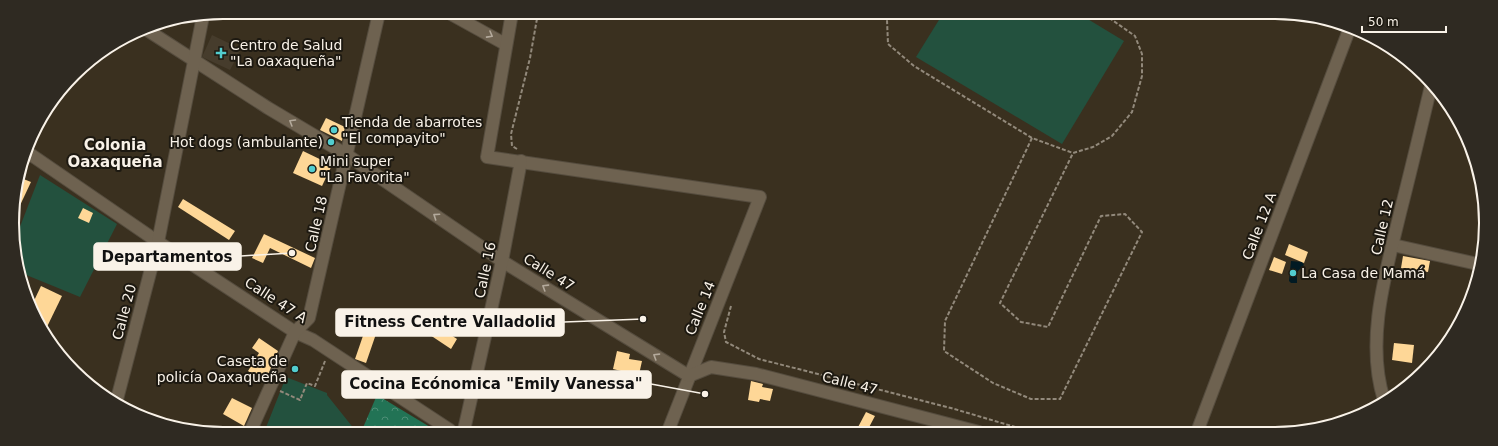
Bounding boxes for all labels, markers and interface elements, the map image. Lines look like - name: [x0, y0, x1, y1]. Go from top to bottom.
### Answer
- scale bar: [1362, 8, 1446, 34]
- text: 50 m: [1368, 15, 1399, 29]
- one-way arrow: [486, 30, 493, 38]
- place label: Centro de Salud "La oaxaqueña": [230, 37, 342, 69]
- marker: Centro de Salud "La oaxaqueña": [215, 47, 227, 59]
- place label: Tienda de abarrotes "El compayito": [341, 114, 482, 146]
- one-way arrow: [289, 120, 296, 127]
- marker: Tienda de abarrotes "El compayito": [329, 125, 339, 135]
- place label: Hot dogs (ambulante): [170, 134, 323, 150]
- district label: Colonia Oaxaqueña: [67, 136, 163, 171]
- marker: Hot dogs (ambulante): [326, 137, 336, 147]
- place label: Mini super "La Favorita": [320, 153, 410, 185]
- marker: Mini super "La Favorita": [307, 164, 317, 174]
- street label: Calle 12 A: [1239, 190, 1279, 262]
- street label: Calle 18: [302, 194, 330, 254]
- street label: Calle 12: [1368, 197, 1396, 257]
- one-way arrow: [434, 214, 441, 221]
- street label: Calle 16: [471, 240, 499, 300]
- callout: Departamentos: [94, 243, 241, 270]
- text: Departamentos: [101, 248, 233, 266]
- street label: Calle 47: [521, 250, 577, 294]
- place label: La Casa de Mamá: [1301, 265, 1425, 281]
- marker: La Casa de Mamá: [1288, 268, 1298, 278]
- street label: Calle 47 A: [242, 274, 310, 326]
- street label: Calle 14: [682, 278, 718, 337]
- street label: Calle 20: [109, 282, 139, 342]
- one-way arrow: [542, 284, 549, 292]
- callout: Fitness Centre Valladolid: [336, 309, 564, 336]
- text: Fitness Centre Valladolid: [344, 313, 556, 331]
- place label: Caseta de policía Oaxaqueña: [157, 353, 287, 385]
- one-way arrow: [653, 353, 660, 360]
- marker: Caseta de policía Oaxaqueña: [290, 364, 300, 374]
- street label: Calle 47: [820, 368, 880, 398]
- callout: Cocina Ecónomica "Emily Vanessa": [342, 371, 651, 398]
- text: Cocina Ecónomica "Emily Vanessa": [349, 375, 643, 393]

